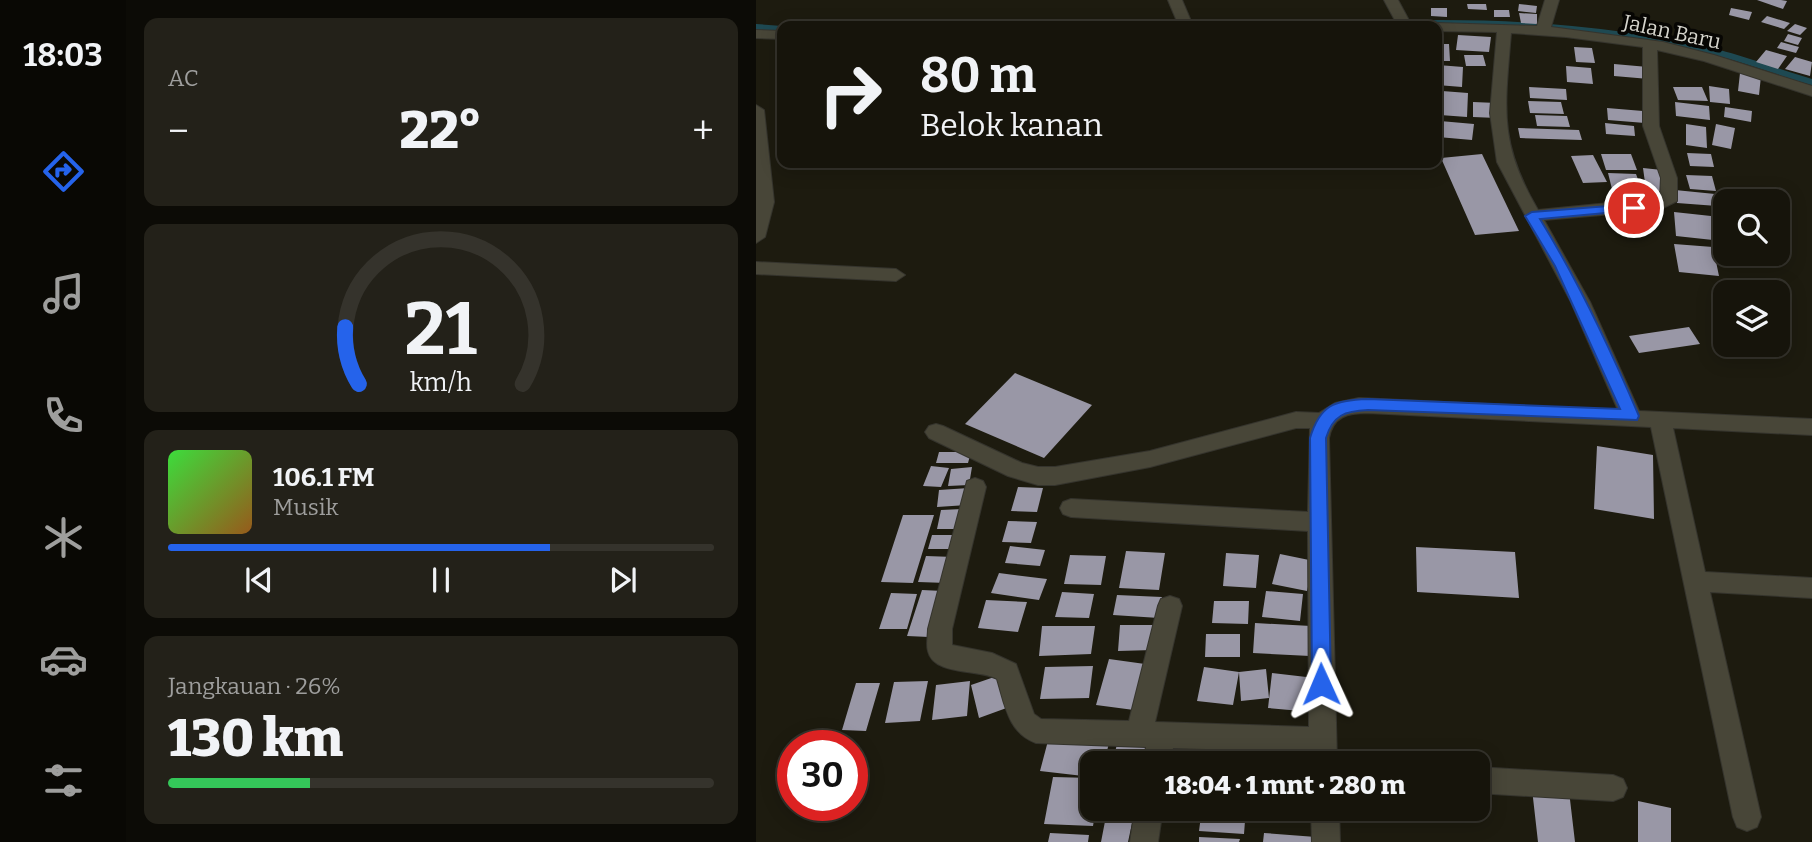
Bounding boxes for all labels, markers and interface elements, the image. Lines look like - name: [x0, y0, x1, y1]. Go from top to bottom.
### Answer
- street label: Jalan Baru: [1620, 9, 1723, 55]
- text: 18:03: [23, 36, 103, 74]
- text: 80 m: [920, 46, 1036, 105]
- icon: right: [805, 49, 896, 140]
- text: AC: [168, 64, 199, 92]
- text: 22°: [399, 99, 482, 162]
- text: Belok kanan: [920, 106, 1103, 144]
- text: −: [168, 108, 189, 154]
- text: +: [692, 108, 714, 154]
- icon: directions: [39, 147, 88, 196]
- pin: [1604, 178, 1664, 238]
- icon: arrive: [1615, 189, 1653, 227]
- map controls: [1713, 189, 1790, 357]
- button: search: [1713, 189, 1790, 266]
- icon: music: [39, 269, 88, 318]
- button: layers: [1713, 280, 1790, 357]
- text: 21: [405, 286, 478, 373]
- text: km/h: [410, 368, 472, 398]
- icon: phone: [39, 391, 88, 440]
- text: 106.1 FM: [273, 462, 374, 493]
- text: Musik: [273, 493, 339, 521]
- icon: climate: [39, 513, 88, 562]
- icon: previous: [240, 561, 278, 599]
- icon: pause: [422, 561, 460, 599]
- icon: next: [604, 561, 642, 599]
- icon: car: [39, 635, 88, 684]
- position arrow: [1284, 647, 1358, 721]
- text: Jangkauan · 26%: [168, 672, 341, 700]
- text: 130 km: [168, 707, 343, 770]
- speed limit sign: 30: [777, 730, 868, 821]
- icon: filters: [39, 756, 88, 805]
- text: 18:04 · 1 mnt · 280 m: [1165, 770, 1405, 801]

